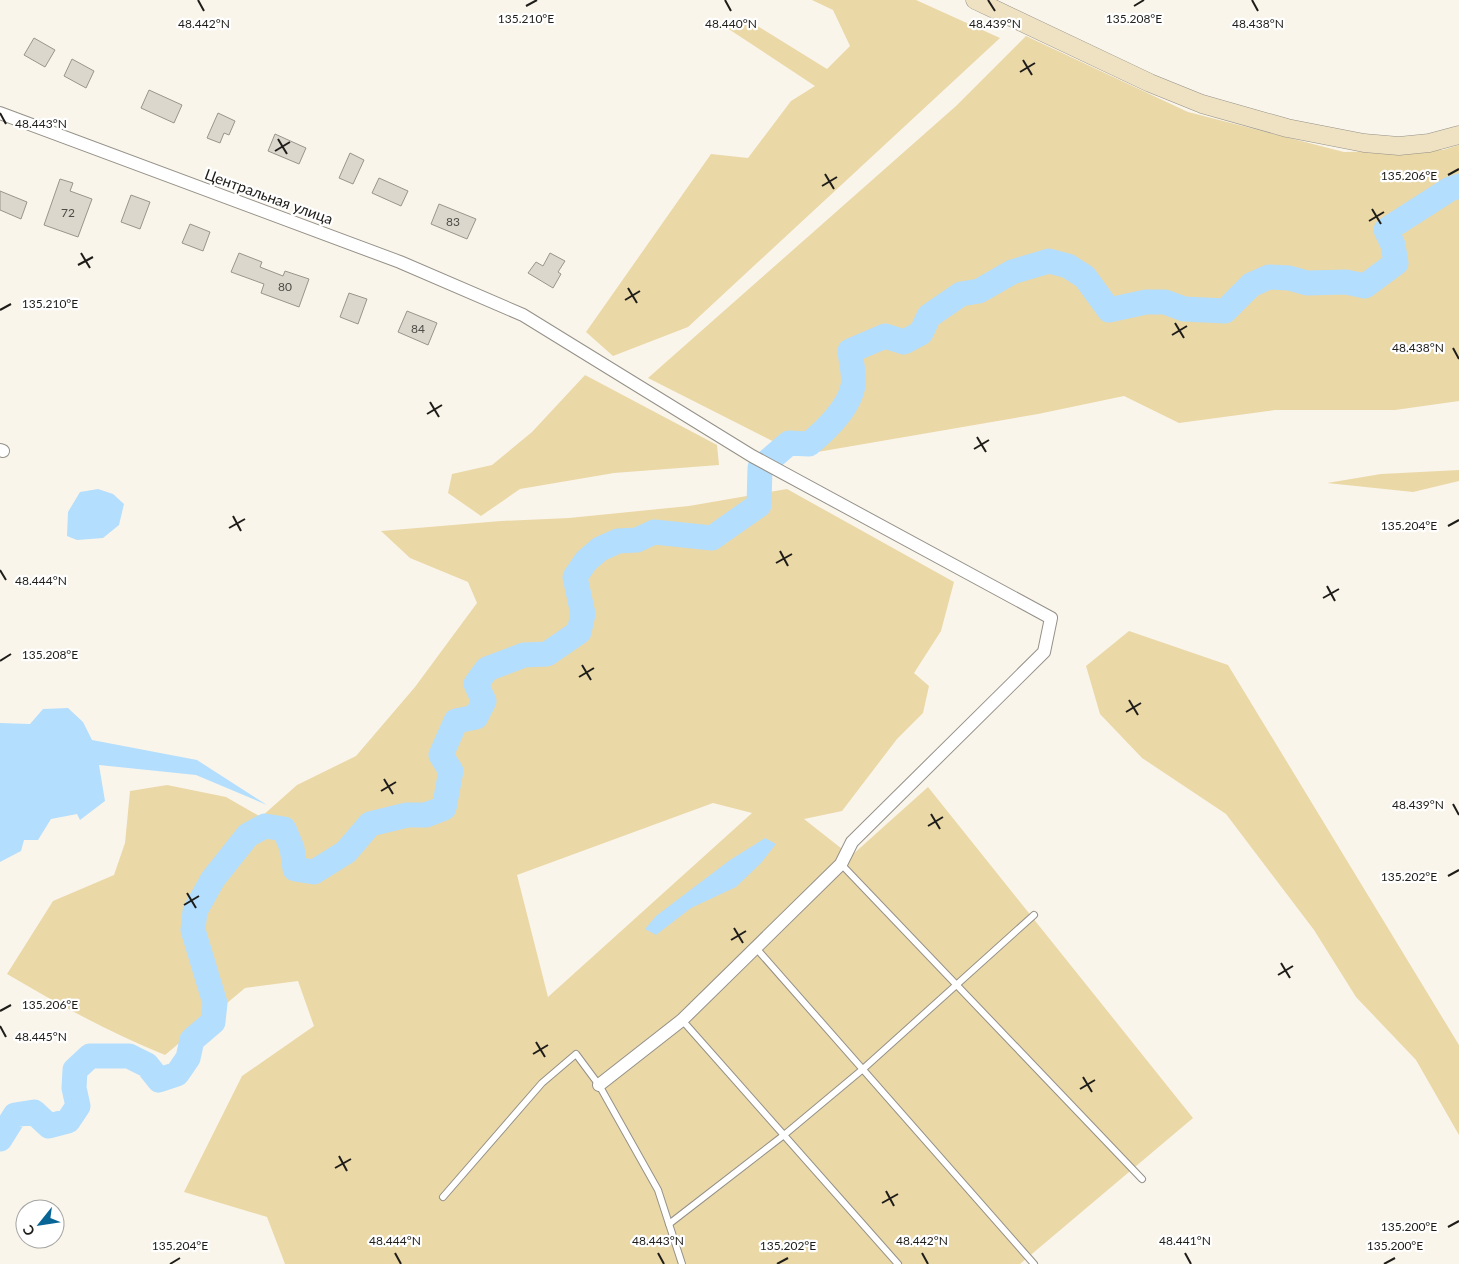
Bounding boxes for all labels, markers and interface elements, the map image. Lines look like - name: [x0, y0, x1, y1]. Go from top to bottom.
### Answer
- text: 135.210°E: [498, 11, 554, 26]
- text: 135.208°E: [1106, 11, 1162, 26]
- text: 48.442°N: [178, 16, 230, 31]
- text: 48.440°N: [705, 16, 757, 31]
- text: 48.439°N: [969, 16, 1021, 31]
- text: 48.438°N: [1232, 16, 1284, 31]
- text: 48.443°N: [15, 116, 67, 131]
- street label: Центральная улица: [202, 164, 336, 228]
- text: 135.206°E: [1381, 168, 1437, 183]
- house number: 72: [61, 205, 75, 220]
- house number: 83: [446, 214, 460, 229]
- house number: 80: [278, 279, 292, 294]
- text: 135.210°E: [22, 296, 78, 311]
- house number: 84: [411, 321, 425, 336]
- text: 48.438°N: [1392, 340, 1444, 355]
- text: 135.204°E: [1381, 518, 1437, 533]
- text: 48.444°N: [15, 573, 67, 588]
- text: 135.208°E: [22, 647, 78, 662]
- text: 48.439°N: [1392, 797, 1444, 812]
- text: 135.202°E: [1381, 869, 1437, 884]
- text: 135.206°E: [22, 997, 78, 1012]
- text: 48.445°N: [15, 1029, 67, 1044]
- north arrow: [15, 1199, 65, 1249]
- text: 135.200°E: [1381, 1219, 1437, 1234]
- text: С: [18, 1222, 38, 1239]
- text: 48.444°N: [369, 1233, 421, 1248]
- text: 48.443°N: [632, 1233, 684, 1248]
- text: 48.442°N: [896, 1233, 948, 1248]
- text: 48.441°N: [1159, 1233, 1211, 1248]
- text: 135.204°E: [152, 1238, 208, 1253]
- text: 135.202°E: [760, 1238, 816, 1253]
- text: 135.200°E: [1367, 1238, 1423, 1253]

